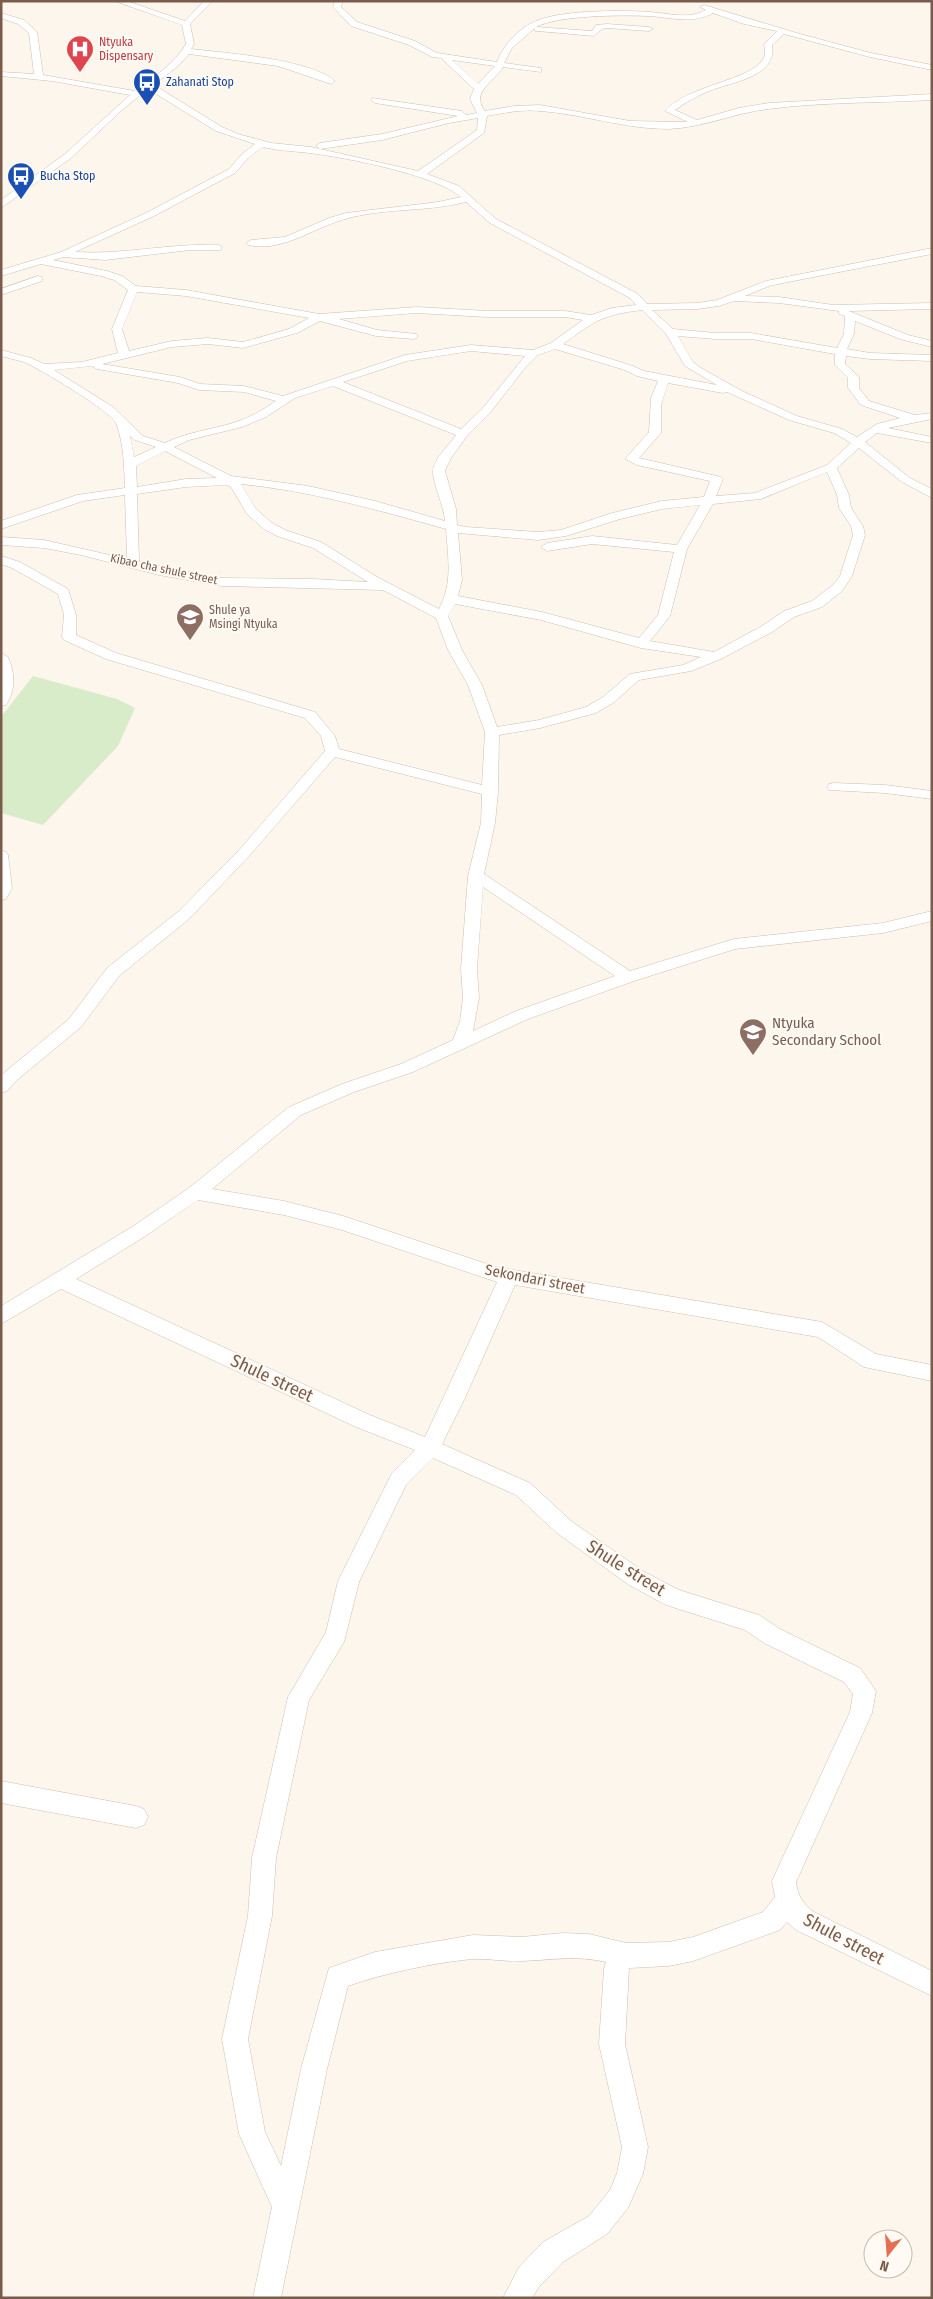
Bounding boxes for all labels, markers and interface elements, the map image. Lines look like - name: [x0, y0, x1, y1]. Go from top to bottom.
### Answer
- hospital icon: Ntyuka Dispensary: [65, 34, 95, 73]
- place label: Ntyuka Dispensary: [99, 35, 154, 63]
- bus stop icon: Zahanati Stop: [132, 67, 162, 106]
- place label: Zahanati Stop: [166, 75, 234, 89]
- bus stop icon: Bucha Stop: [6, 161, 36, 200]
- place label: Bucha Stop: [40, 169, 95, 183]
- street label: Kibao cha shule street: [109, 551, 219, 587]
- school or university icon: Shule ya Msingi Ntyuka: [175, 602, 205, 641]
- place label: Shule ya Msingi Ntyuka: [209, 603, 278, 631]
- place label: Ntyuka Secondary School: [772, 1014, 881, 1049]
- school or university icon: Ntyuka Secondary School: [738, 1017, 768, 1056]
- street label: Sekondari street: [484, 1261, 587, 1298]
- street label: Shule street: [227, 1349, 317, 1407]
- street label: Shule street: [583, 1535, 670, 1601]
- street label: Shule street: [800, 1908, 888, 1970]
- north arrow: [863, 2229, 913, 2279]
- text: N: [878, 2257, 891, 2275]

